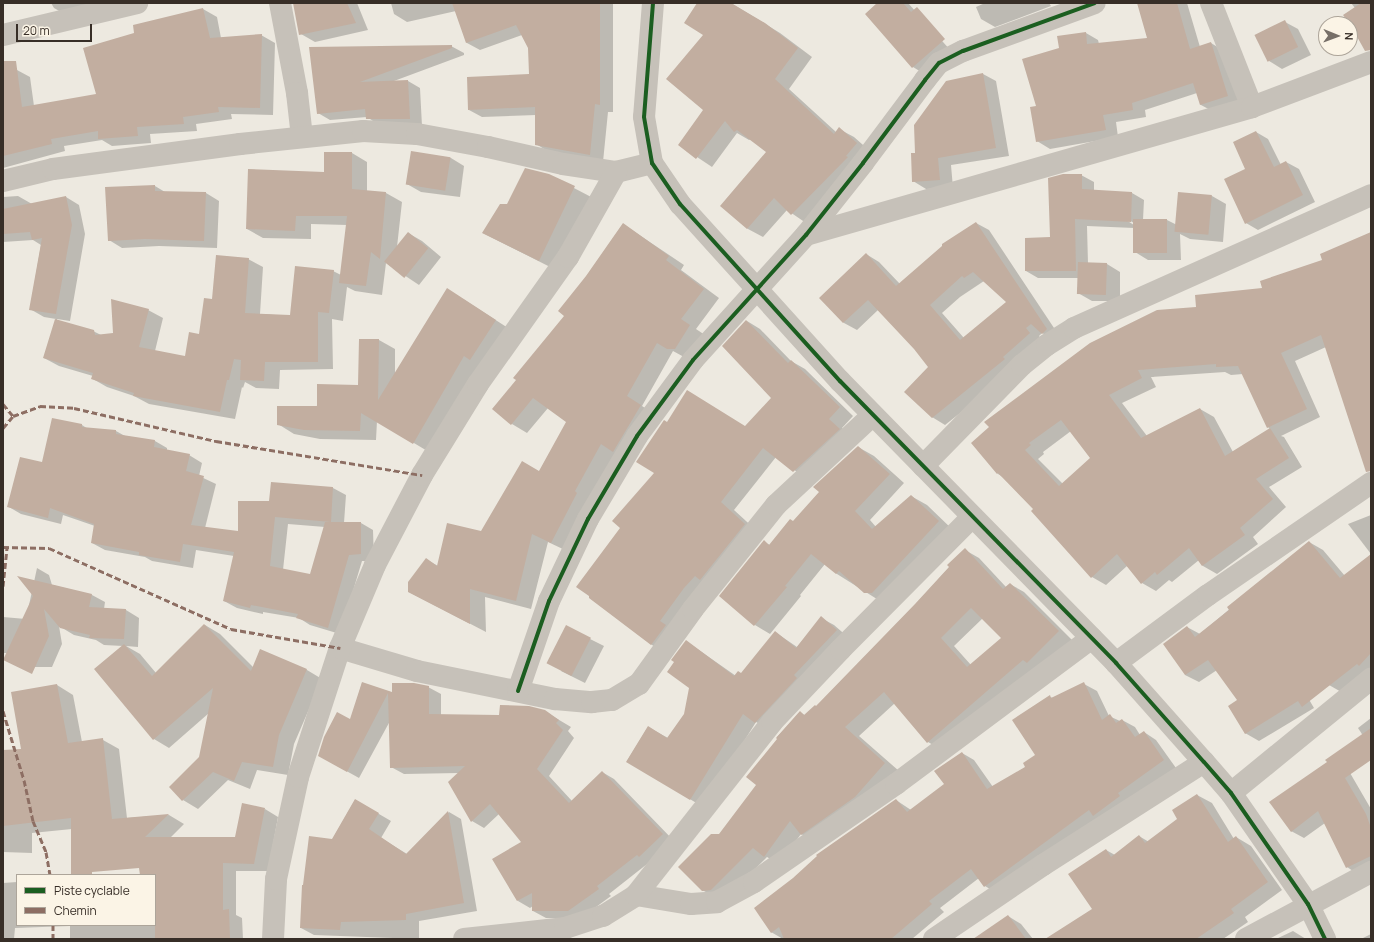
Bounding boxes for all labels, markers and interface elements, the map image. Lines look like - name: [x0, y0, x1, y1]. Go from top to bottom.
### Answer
- scale bar: [18, 16, 94, 42]
- north arrow: [1318, 16, 1358, 56]
- text: 20 m: [23, 22, 50, 39]
- text: N: [1342, 32, 1357, 40]
- legend: [16, 874, 156, 926]
- text: Piste cyclable: [54, 882, 130, 899]
- text: Chemin: [54, 902, 97, 919]

